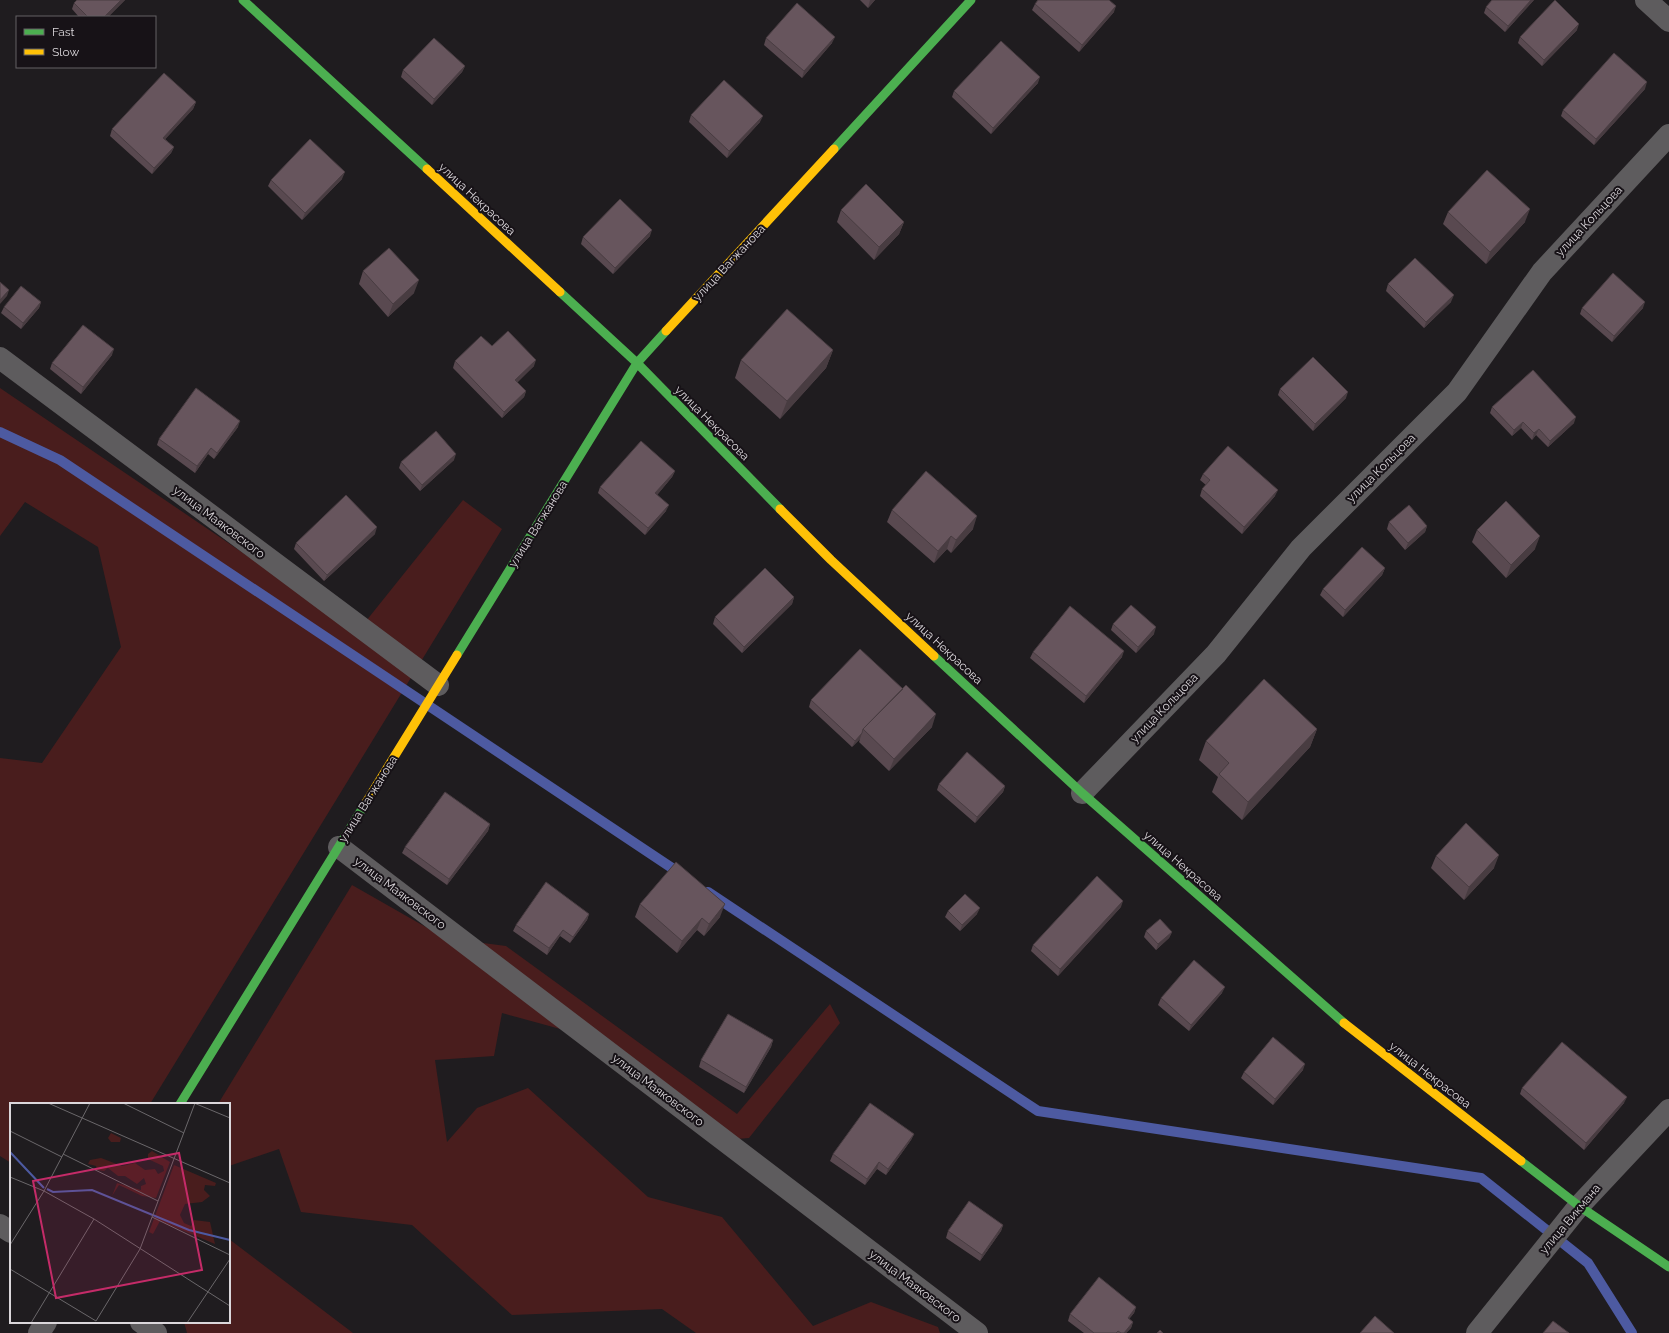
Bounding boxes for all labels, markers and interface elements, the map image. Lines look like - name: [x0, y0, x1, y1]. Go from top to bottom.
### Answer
- legend: [16, 16, 156, 68]
- text: Fast: [52, 25, 75, 39]
- text: Slow: [52, 45, 79, 59]
- street label: улица Некрасова: [436, 160, 518, 238]
- street label: улица Кольцова: [1553, 183, 1625, 259]
- street label: улица Вагжанова: [690, 222, 768, 304]
- street label: улица Некрасова: [672, 383, 752, 463]
- street label: улица Кольцова: [1344, 431, 1418, 505]
- street label: улица Вагжанова: [506, 478, 570, 570]
- street label: улица Маяковского: [170, 483, 268, 561]
- street label: улица Некрасова: [903, 609, 985, 687]
- street label: улица Кольцова: [1127, 670, 1201, 746]
- street label: улица Вагжанова: [336, 753, 400, 845]
- street label: улица Некрасова: [1141, 828, 1225, 904]
- street label: улица Маяковского: [351, 854, 449, 932]
- street label: улица Некрасова: [1386, 1039, 1474, 1111]
- street label: улица Маяковского: [609, 1051, 707, 1129]
- inset map: [10, 1103, 230, 1323]
- street label: улица Викмана: [1537, 1181, 1603, 1257]
- street label: улица Маяковского: [866, 1247, 964, 1325]

